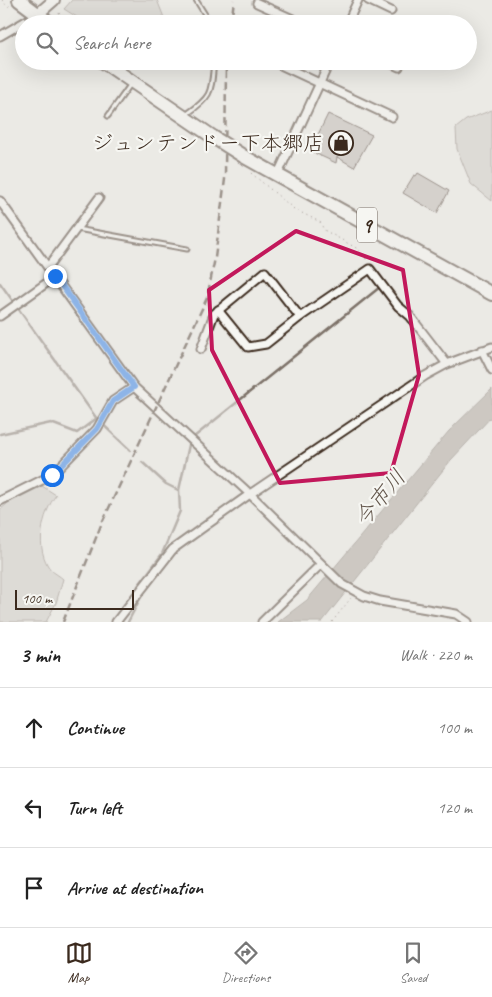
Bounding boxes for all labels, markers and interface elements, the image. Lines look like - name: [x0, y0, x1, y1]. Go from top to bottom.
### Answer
- search box: [15, 15, 477, 70]
- icon: search: [33, 29, 61, 57]
- text: Search here: [73, 31, 150, 55]
- place label: ジュンテンドー下本郷店: [92, 130, 324, 156]
- shop icon: ジュンテンドー下本郷店: [328, 130, 354, 156]
- road number: 9: [357, 208, 377, 242]
- route end: [44, 265, 67, 288]
- route start: [41, 464, 64, 487]
- water label: 今市川: [348, 464, 412, 532]
- scale bar: [15, 587, 134, 610]
- text: 100 m: [22, 590, 52, 607]
- text: 3 min: [20, 642, 60, 668]
- text: Walk · 220 m: [400, 645, 472, 665]
- icon: ahead: [20, 714, 48, 742]
- text: Continue: [67, 716, 124, 740]
- text: 100 m: [438, 718, 472, 738]
- icon: left: [20, 794, 48, 822]
- text: Turn left: [67, 796, 122, 820]
- text: 120 m: [438, 798, 472, 818]
- icon: arrive: [20, 874, 48, 902]
- text: Arrive at destination: [67, 876, 203, 900]
- tab: Map: [65, 939, 93, 986]
- tab: Directions: [222, 939, 270, 986]
- tab: Saved: [399, 939, 427, 986]

